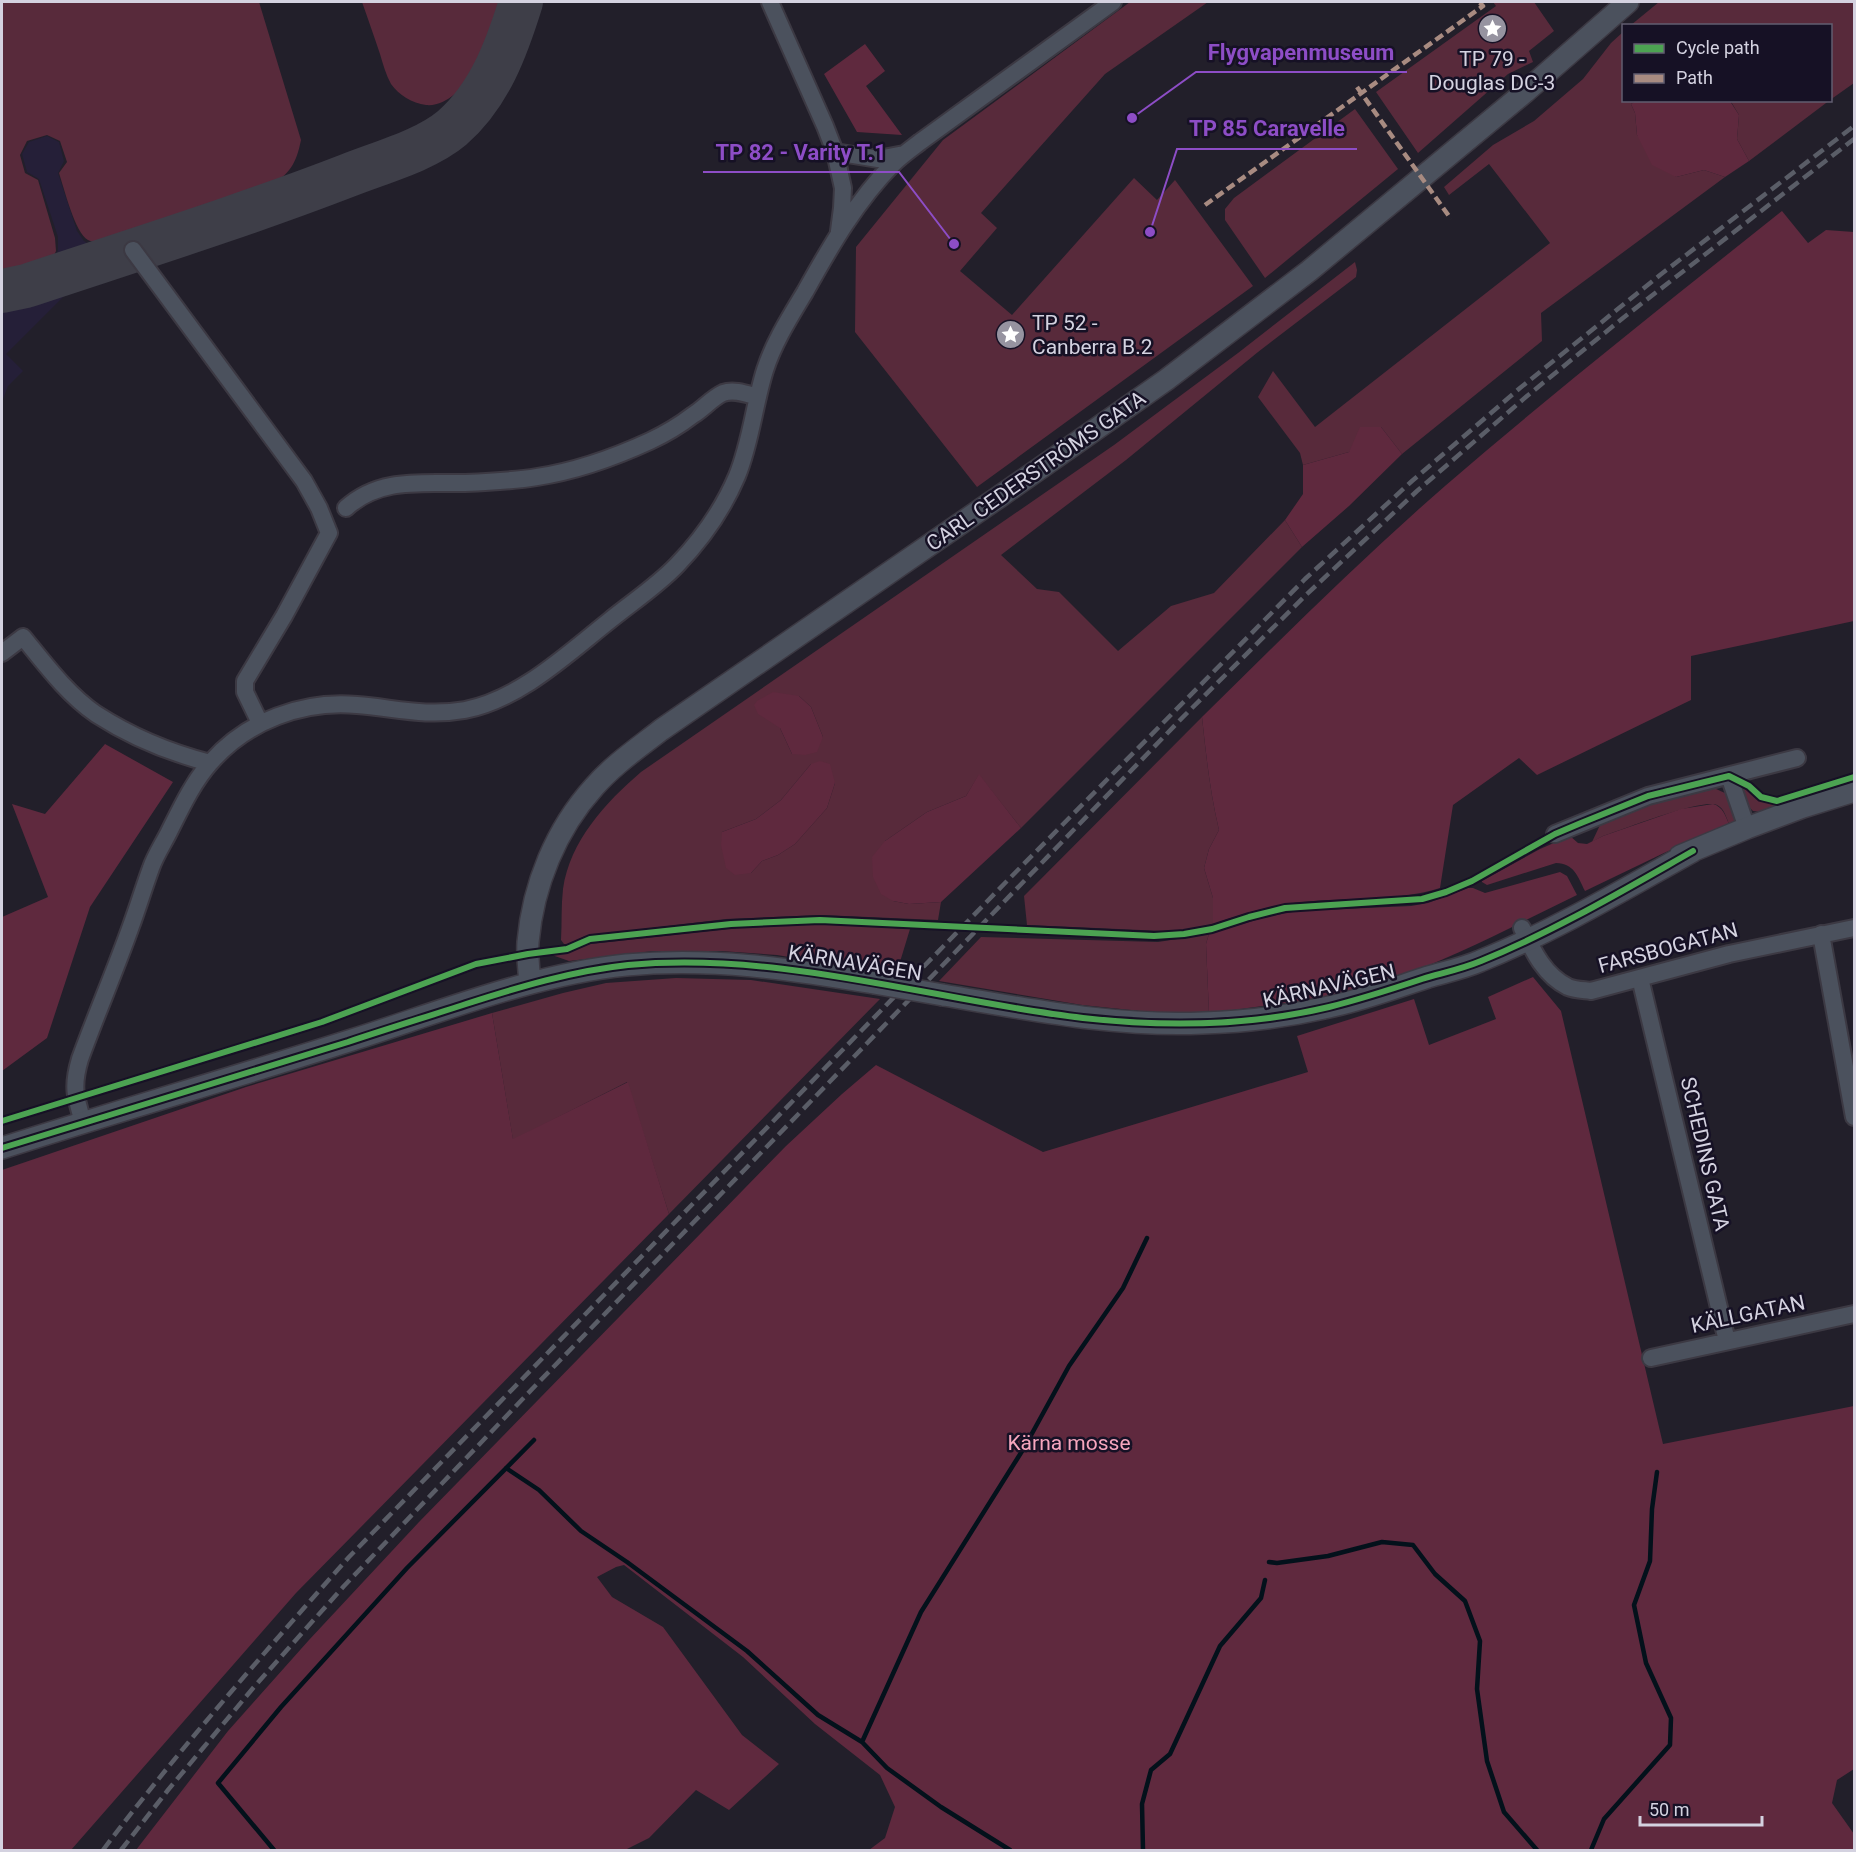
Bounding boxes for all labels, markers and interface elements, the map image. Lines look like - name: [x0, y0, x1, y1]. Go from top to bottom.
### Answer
- place icon: TP 79 - Douglas DC-3: [1476, 12, 1508, 44]
- legend: [1622, 24, 1832, 102]
- callout: Flygvapenmuseum: [1196, 32, 1407, 72]
- text: Cycle path: [1676, 37, 1760, 58]
- text: Flygvapenmuseum: [1208, 40, 1394, 65]
- place label: TP 79 - Douglas DC-3: [1429, 47, 1555, 95]
- text: Path: [1676, 67, 1713, 88]
- callout: TP 85 Caravelle: [1177, 109, 1357, 149]
- text: TP 85 Caravelle: [1189, 116, 1345, 141]
- callout: TP 82 - Varity T.1: [703, 132, 899, 172]
- text: TP 82 - Varity T.1: [715, 140, 887, 165]
- place label: TP 52 - Canberra B.2: [1032, 311, 1153, 359]
- place icon: TP 52 - Canberra B.2: [995, 319, 1027, 351]
- street label: CARL CEDERSTRÖMS GATA: [922, 386, 1150, 556]
- street label: FARSBOGATAN: [1596, 918, 1740, 978]
- street label: KÄRNAVÄGEN: [786, 941, 924, 985]
- street label: KÄRNAVÄGEN: [1260, 959, 1398, 1013]
- street label: SCHEDINS GATA: [1676, 1075, 1734, 1234]
- street label: KÄLLGATAN: [1689, 1290, 1807, 1338]
- park label: Kärna mosse: [1007, 1431, 1131, 1455]
- scale bar: [1640, 1789, 1762, 1827]
- text: 50 m: [1649, 1799, 1689, 1820]

